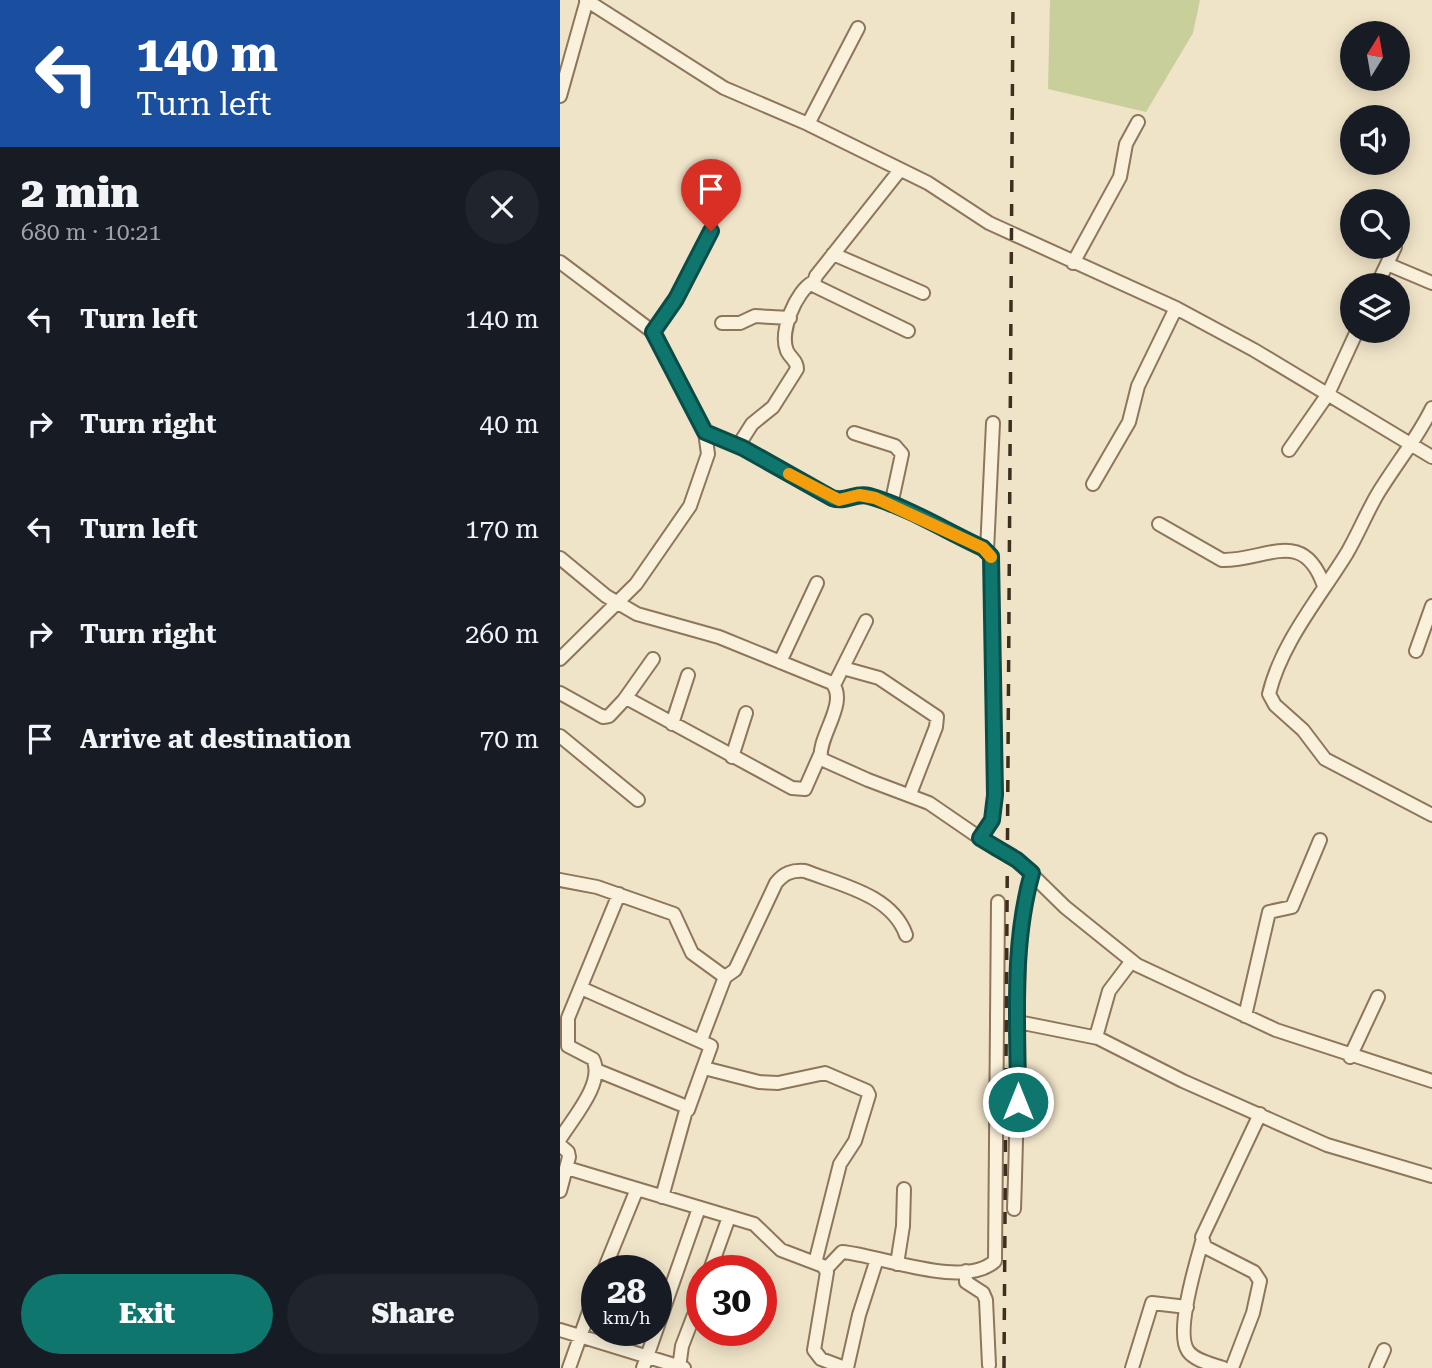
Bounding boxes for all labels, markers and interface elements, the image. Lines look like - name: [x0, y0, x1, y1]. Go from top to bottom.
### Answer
- north arrow: [1340, 21, 1410, 91]
- map controls: [1340, 21, 1410, 343]
- text: 140 m: [136, 26, 278, 83]
- icon: left: [21, 28, 112, 119]
- text: Turn left: [136, 85, 271, 123]
- button: sound: [1340, 105, 1410, 175]
- pin: [681, 159, 741, 231]
- text: 2 min: [21, 168, 139, 217]
- button: close: [465, 170, 539, 244]
- icon: arrive: [692, 170, 730, 208]
- button: search: [1340, 189, 1410, 259]
- text: 680 m · 10:21: [21, 219, 161, 246]
- button: layers: [1340, 273, 1410, 343]
- icon: left: [21, 300, 59, 338]
- text: Turn left: [80, 304, 198, 334]
- text: 140 m: [465, 304, 539, 334]
- icon: right: [21, 405, 59, 443]
- text: Turn right: [80, 409, 216, 439]
- text: 40 m: [480, 409, 539, 439]
- icon: left: [21, 510, 59, 548]
- text: Turn left: [80, 514, 198, 544]
- text: 170 m: [465, 514, 539, 544]
- icon: right: [21, 615, 59, 653]
- text: Turn right: [80, 619, 216, 649]
- text: 260 m: [465, 619, 539, 649]
- icon: arrive: [21, 720, 59, 758]
- text: Arrive at destination: [80, 724, 351, 754]
- text: 70 m: [480, 724, 539, 754]
- position arrow: [981, 1065, 1055, 1139]
- speed limit sign: 30: [686, 1255, 777, 1346]
- text: 28: [607, 1271, 646, 1312]
- button: Exit: [21, 1274, 273, 1354]
- button: Share: [287, 1274, 539, 1354]
- text: km/h: [602, 1307, 651, 1328]

